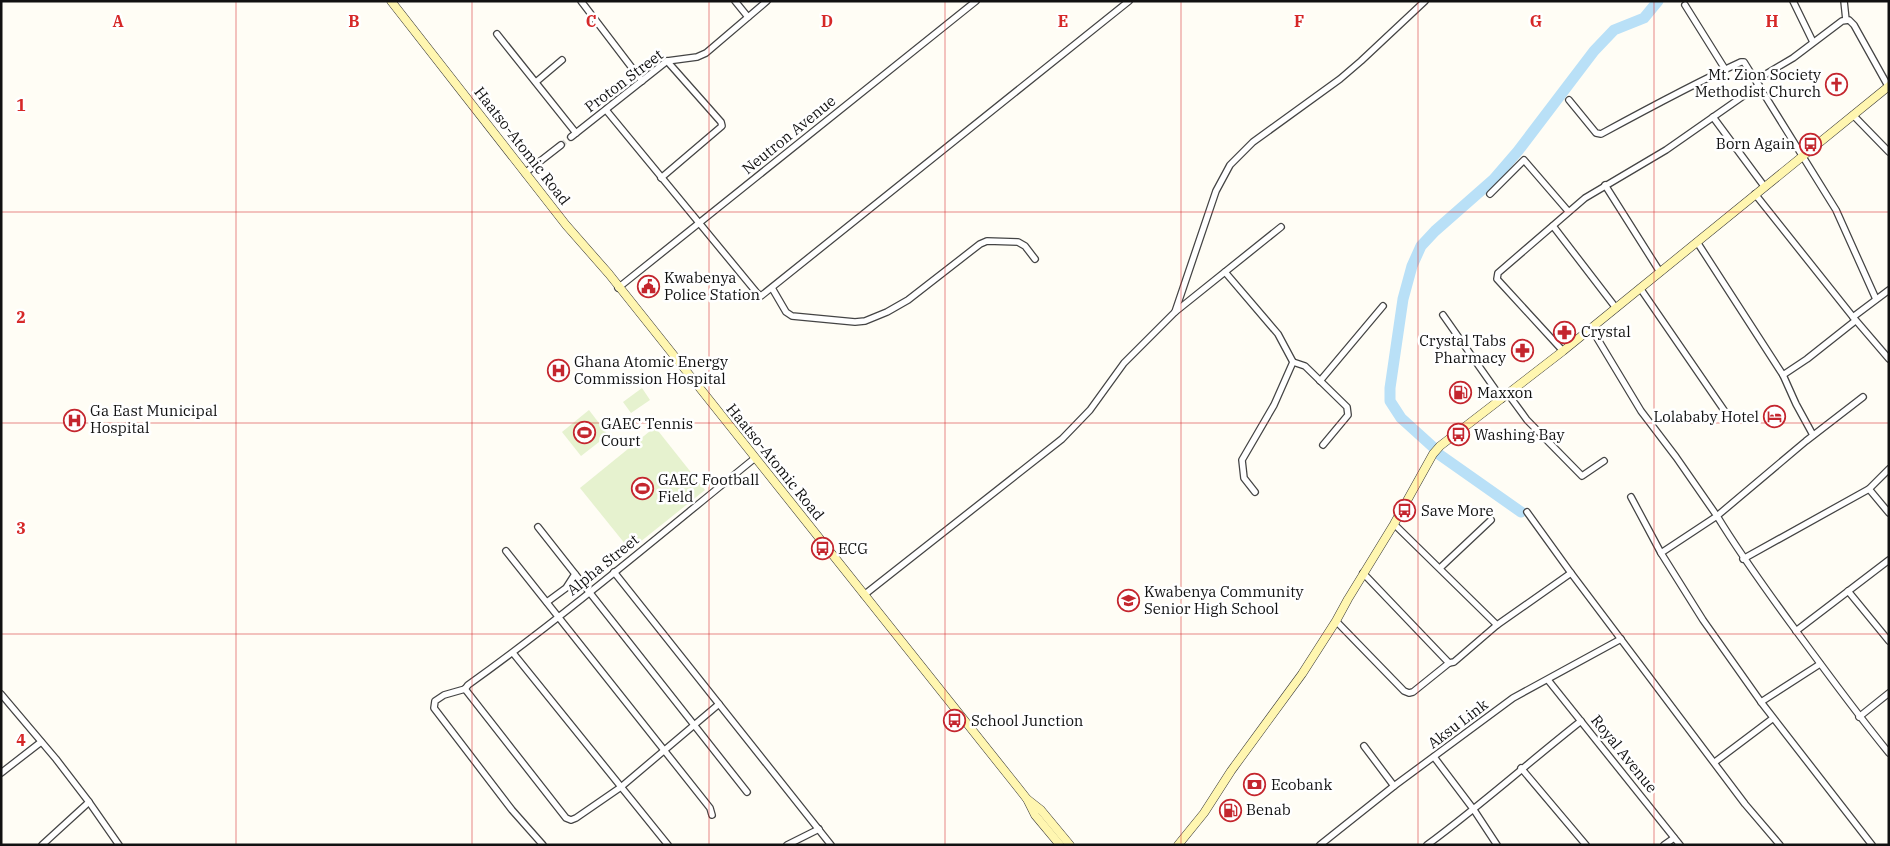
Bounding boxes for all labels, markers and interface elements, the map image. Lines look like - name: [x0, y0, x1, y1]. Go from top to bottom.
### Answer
- text: A: [112, 11, 124, 31]
- text: B: [348, 11, 360, 31]
- text: C: [586, 11, 596, 31]
- text: D: [821, 11, 833, 31]
- text: E: [1058, 11, 1068, 31]
- text: F: [1294, 11, 1304, 31]
- text: G: [1530, 11, 1542, 31]
- text: H: [1766, 11, 1779, 31]
- street label: Proton Street: [581, 45, 667, 116]
- place label: Mt. Zion Society Methodist Church: [1695, 65, 1821, 101]
- church icon: Mt. Zion Society Methodist Church: [1825, 72, 1849, 96]
- street label: Haatso-Atomic Road: [470, 83, 574, 209]
- street label: Neutron Avenue: [738, 91, 839, 178]
- text: 1: [16, 95, 26, 115]
- bus stop icon: Born Again: [1799, 132, 1823, 156]
- place label: Born Again: [1716, 134, 1795, 153]
- place label: Kwabenya Police Station: [664, 268, 761, 304]
- public building icon: Kwabenya Police Station: [636, 275, 660, 299]
- text: 2: [16, 307, 26, 327]
- pharmacy icon: Crystal: [1553, 320, 1577, 344]
- place label: Crystal: [1581, 322, 1631, 341]
- place label: Crystal Tabs Pharmacy: [1419, 331, 1506, 367]
- pharmacy icon: Crystal Tabs Pharmacy: [1510, 338, 1534, 362]
- place label: Ghana Atomic Energy Commission Hospital: [574, 352, 728, 388]
- hospital icon: Ghana Atomic Energy Commission Hospital: [546, 359, 570, 383]
- fuel station icon: Maxxon: [1449, 381, 1473, 405]
- place label: Maxxon: [1477, 383, 1533, 402]
- street label: Haatso-Atomic Road: [722, 399, 828, 524]
- place label: Ga East Municipal Hospital: [90, 401, 218, 437]
- hotel icon: Lolababy Hotel: [1763, 405, 1787, 429]
- place label: Lolababy Hotel: [1653, 407, 1759, 426]
- hospital icon: Ga East Municipal Hospital: [62, 408, 86, 432]
- place label: GAEC Tennis Court: [601, 414, 693, 450]
- sports icon: GAEC Tennis Court: [573, 421, 597, 445]
- bus stop icon: Washing Bay: [1446, 423, 1470, 447]
- place label: Washing Bay: [1474, 425, 1565, 444]
- place label: GAEC Football Field: [658, 470, 759, 506]
- sports icon: GAEC Football Field: [630, 477, 654, 501]
- bus stop icon: Save More: [1393, 499, 1417, 523]
- place label: Save More: [1421, 501, 1493, 520]
- text: 3: [16, 518, 26, 538]
- street label: Alpha Street: [563, 530, 642, 599]
- bus stop icon: ECG: [810, 537, 834, 561]
- place label: ECG: [838, 539, 868, 558]
- place label: Kwabenya Community Senior High School: [1144, 582, 1303, 618]
- school or university icon: Kwabenya Community Senior High School: [1116, 589, 1140, 613]
- street label: Aksu Link: [1424, 695, 1492, 753]
- bus stop icon: School Junction: [943, 709, 967, 733]
- place label: School Junction: [971, 711, 1084, 730]
- street label: Royal Avenue: [1587, 711, 1662, 797]
- text: 4: [16, 730, 26, 750]
- bank icon: Ecobank: [1243, 773, 1267, 797]
- place label: Ecobank: [1271, 775, 1332, 794]
- fuel station icon: Benab: [1218, 798, 1242, 822]
- place label: Benab: [1246, 800, 1291, 819]

